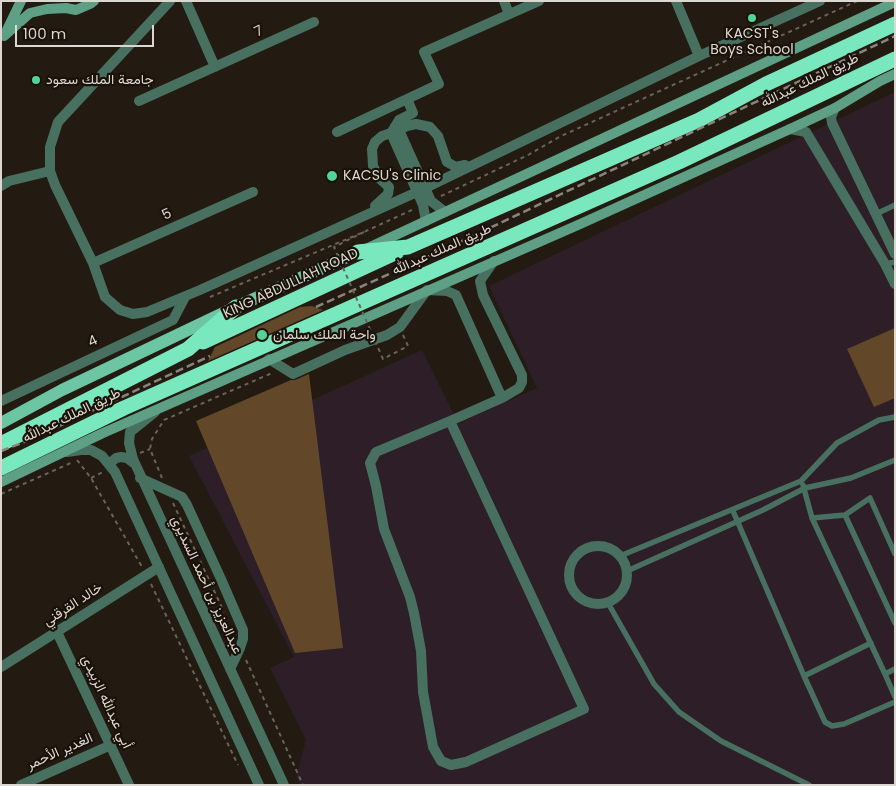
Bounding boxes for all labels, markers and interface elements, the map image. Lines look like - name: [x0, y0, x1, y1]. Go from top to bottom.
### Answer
- marker: KACST's Boys School: [746, 12, 758, 24]
- scale bar: [18, 15, 156, 47]
- text: 100 m: [23, 23, 66, 44]
- street label: 7: [252, 23, 266, 41]
- place label: KACST's Boys School: [710, 26, 794, 58]
- street label: طريق الملك عبدالله: [758, 50, 862, 112]
- place label: جامعة الملك سعود: [46, 72, 154, 88]
- marker: جامعة الملك سعود: [30, 74, 42, 86]
- place label: KACSU's Clinic: [343, 168, 441, 184]
- marker: KACSU's Clinic: [325, 169, 339, 183]
- street label: 5: [160, 206, 174, 224]
- street label: طريق الملك عبدالله: [390, 221, 494, 279]
- street label: KING ABDULLAH ROAD: [221, 245, 361, 323]
- place label: واحة الملك سلمان: [273, 327, 376, 343]
- marker: واحة الملك سلمان: [255, 328, 269, 342]
- street label: 4: [85, 333, 101, 351]
- street label: طريق الملك عبدالله: [20, 385, 124, 447]
- street label: عبدالعزيز بن أحمد السديري: [167, 513, 245, 657]
- street label: خالد القرقني: [40, 580, 106, 630]
- street label: أبي عبدالله الزبيدي: [77, 653, 135, 751]
- street label: الغدير الأحمر: [24, 730, 96, 774]

